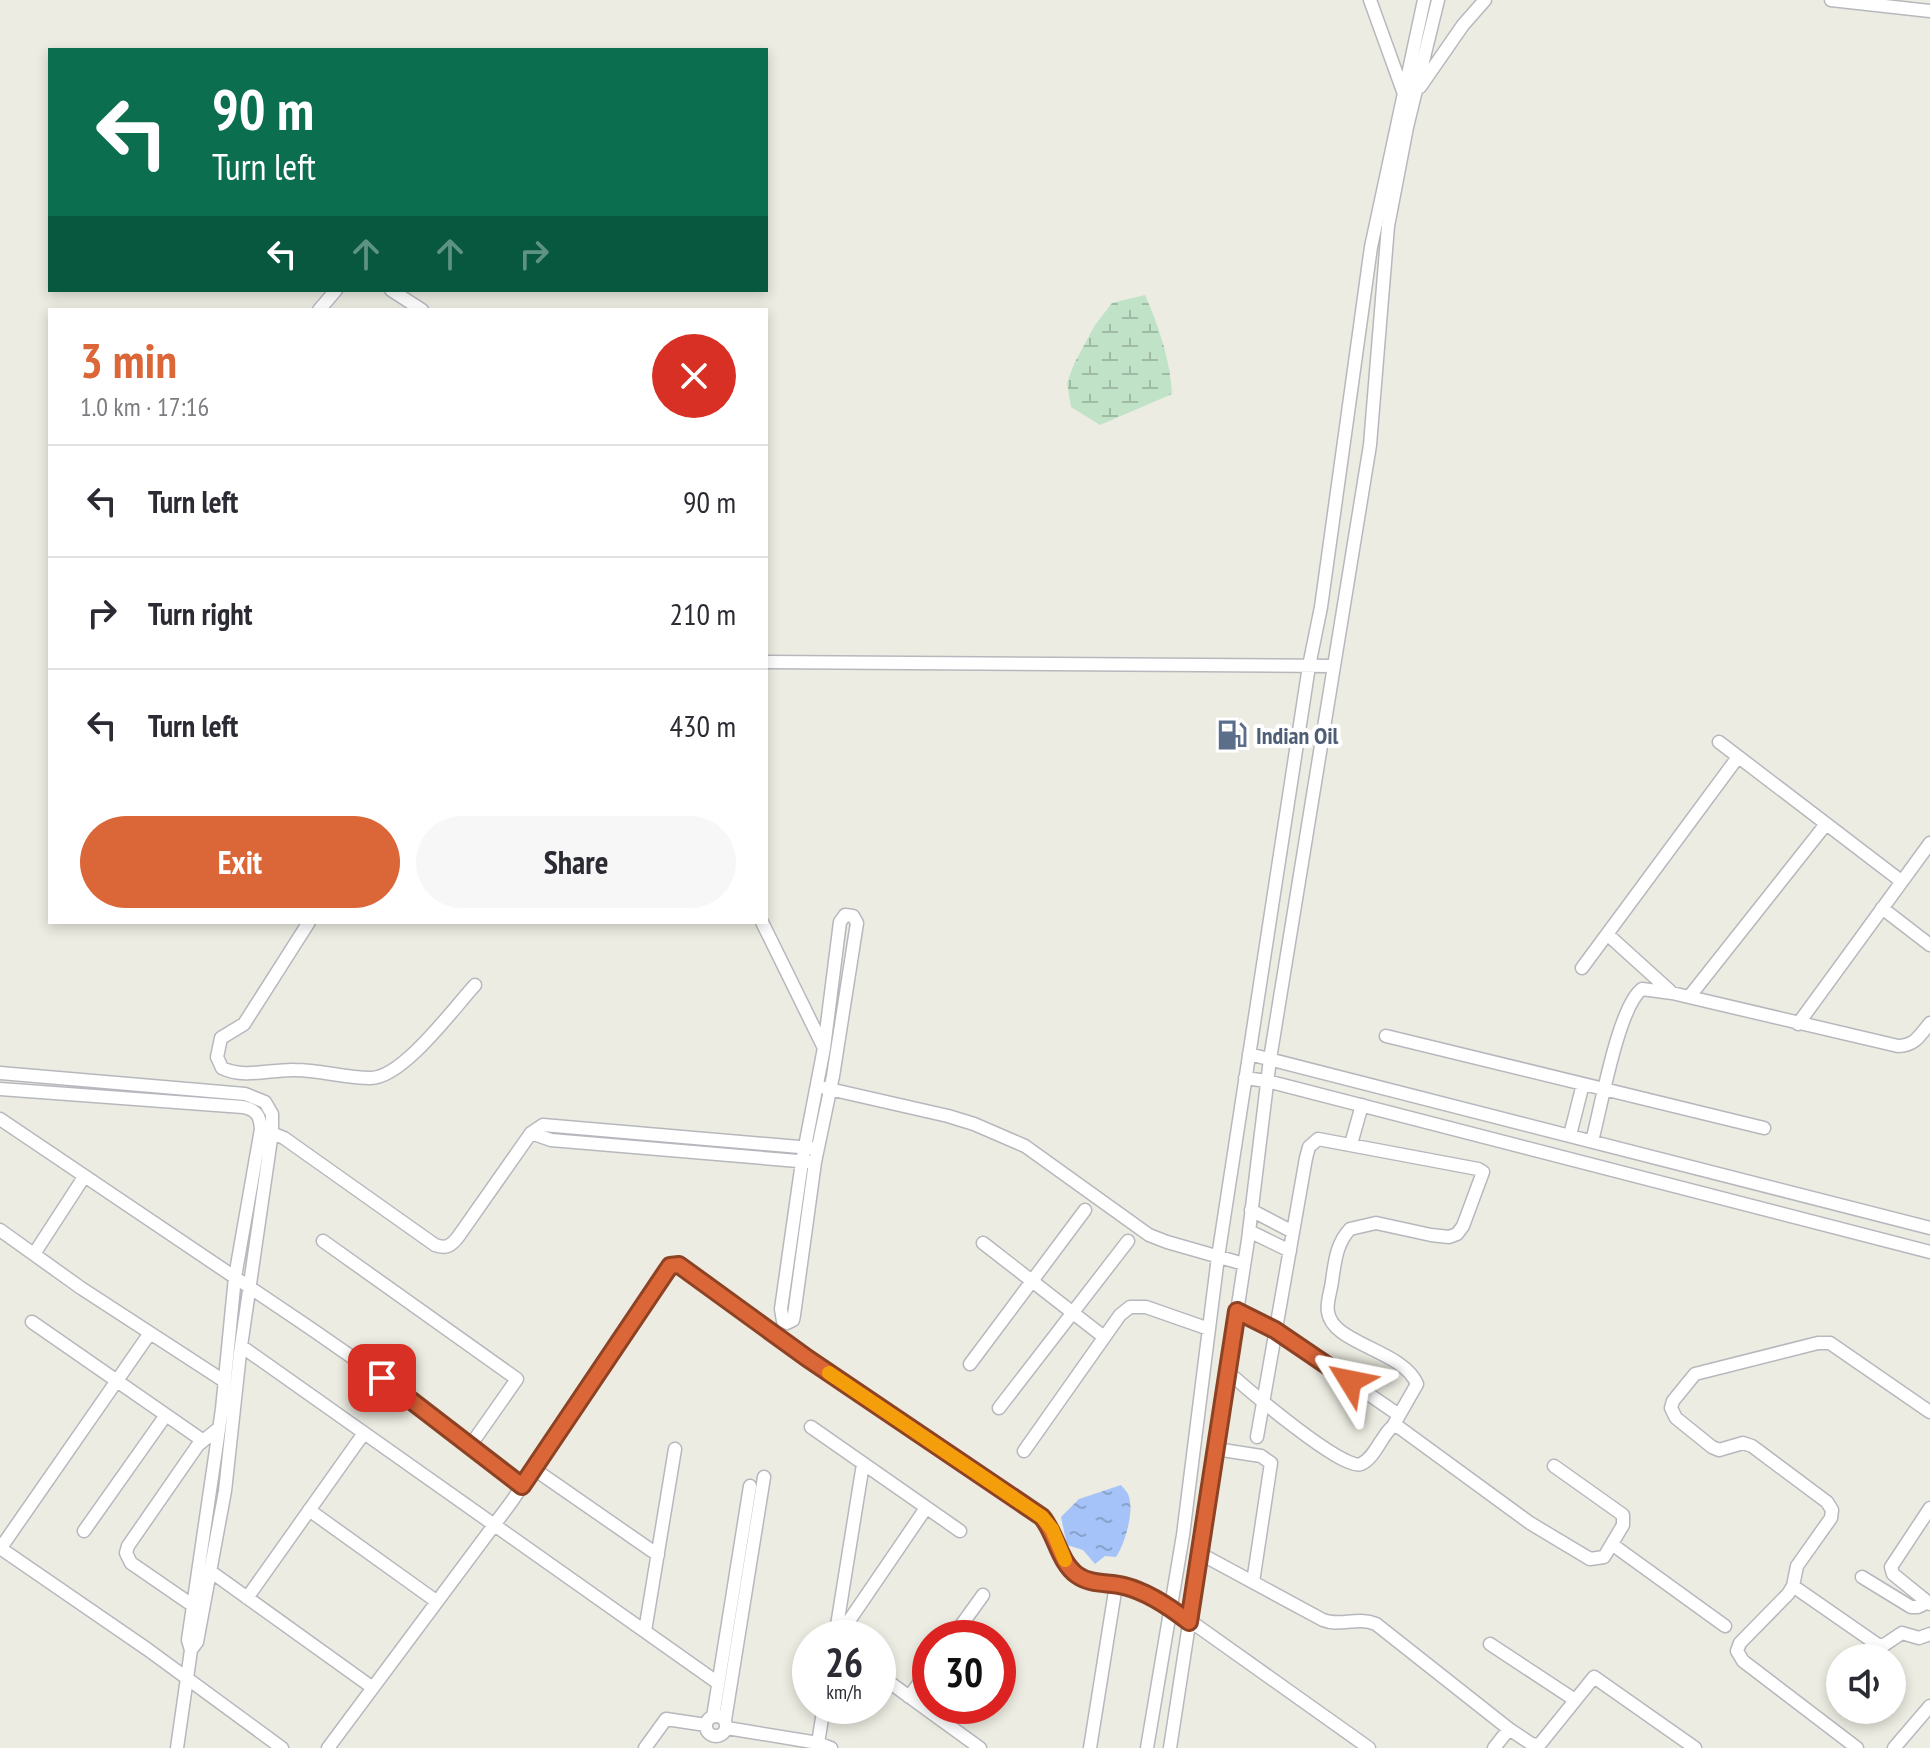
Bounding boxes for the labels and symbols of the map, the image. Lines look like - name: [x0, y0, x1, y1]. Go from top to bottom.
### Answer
- fuel station icon: Indian Oil: [1215, 718, 1249, 752]
- place label: Indian Oil: [1256, 720, 1339, 751]
- position arrow: [1308, 1339, 1392, 1423]
- pin: [348, 1344, 416, 1412]
- speed limit sign: 30: [912, 1620, 1016, 1724]

